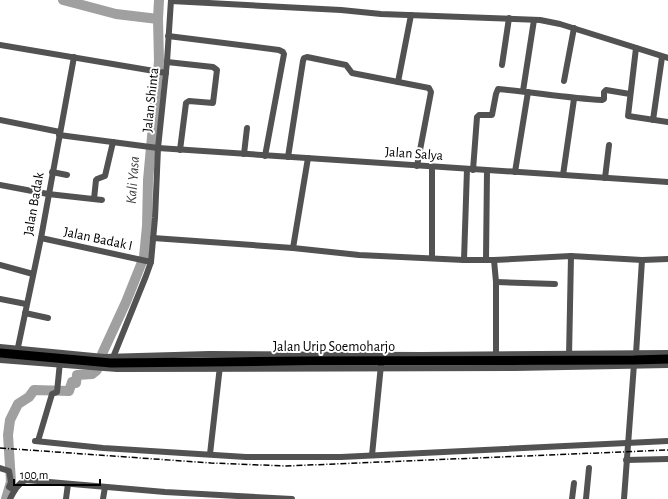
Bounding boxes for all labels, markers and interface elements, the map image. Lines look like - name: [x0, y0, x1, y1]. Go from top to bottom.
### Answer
- street label: Jalan Shinta: [141, 66, 161, 133]
- street label: Jalan Salya: [384, 145, 444, 163]
- water label: Kali Yasa: [124, 156, 142, 204]
- street label: Jalan Badak: [22, 171, 47, 237]
- street label: Jalan Badak I: [62, 225, 134, 253]
- street label: Jalan Urip Soemoharjo: [273, 340, 395, 354]
- scale bar: [14, 461, 100, 487]
- text: 100 m: [20, 469, 48, 481]

